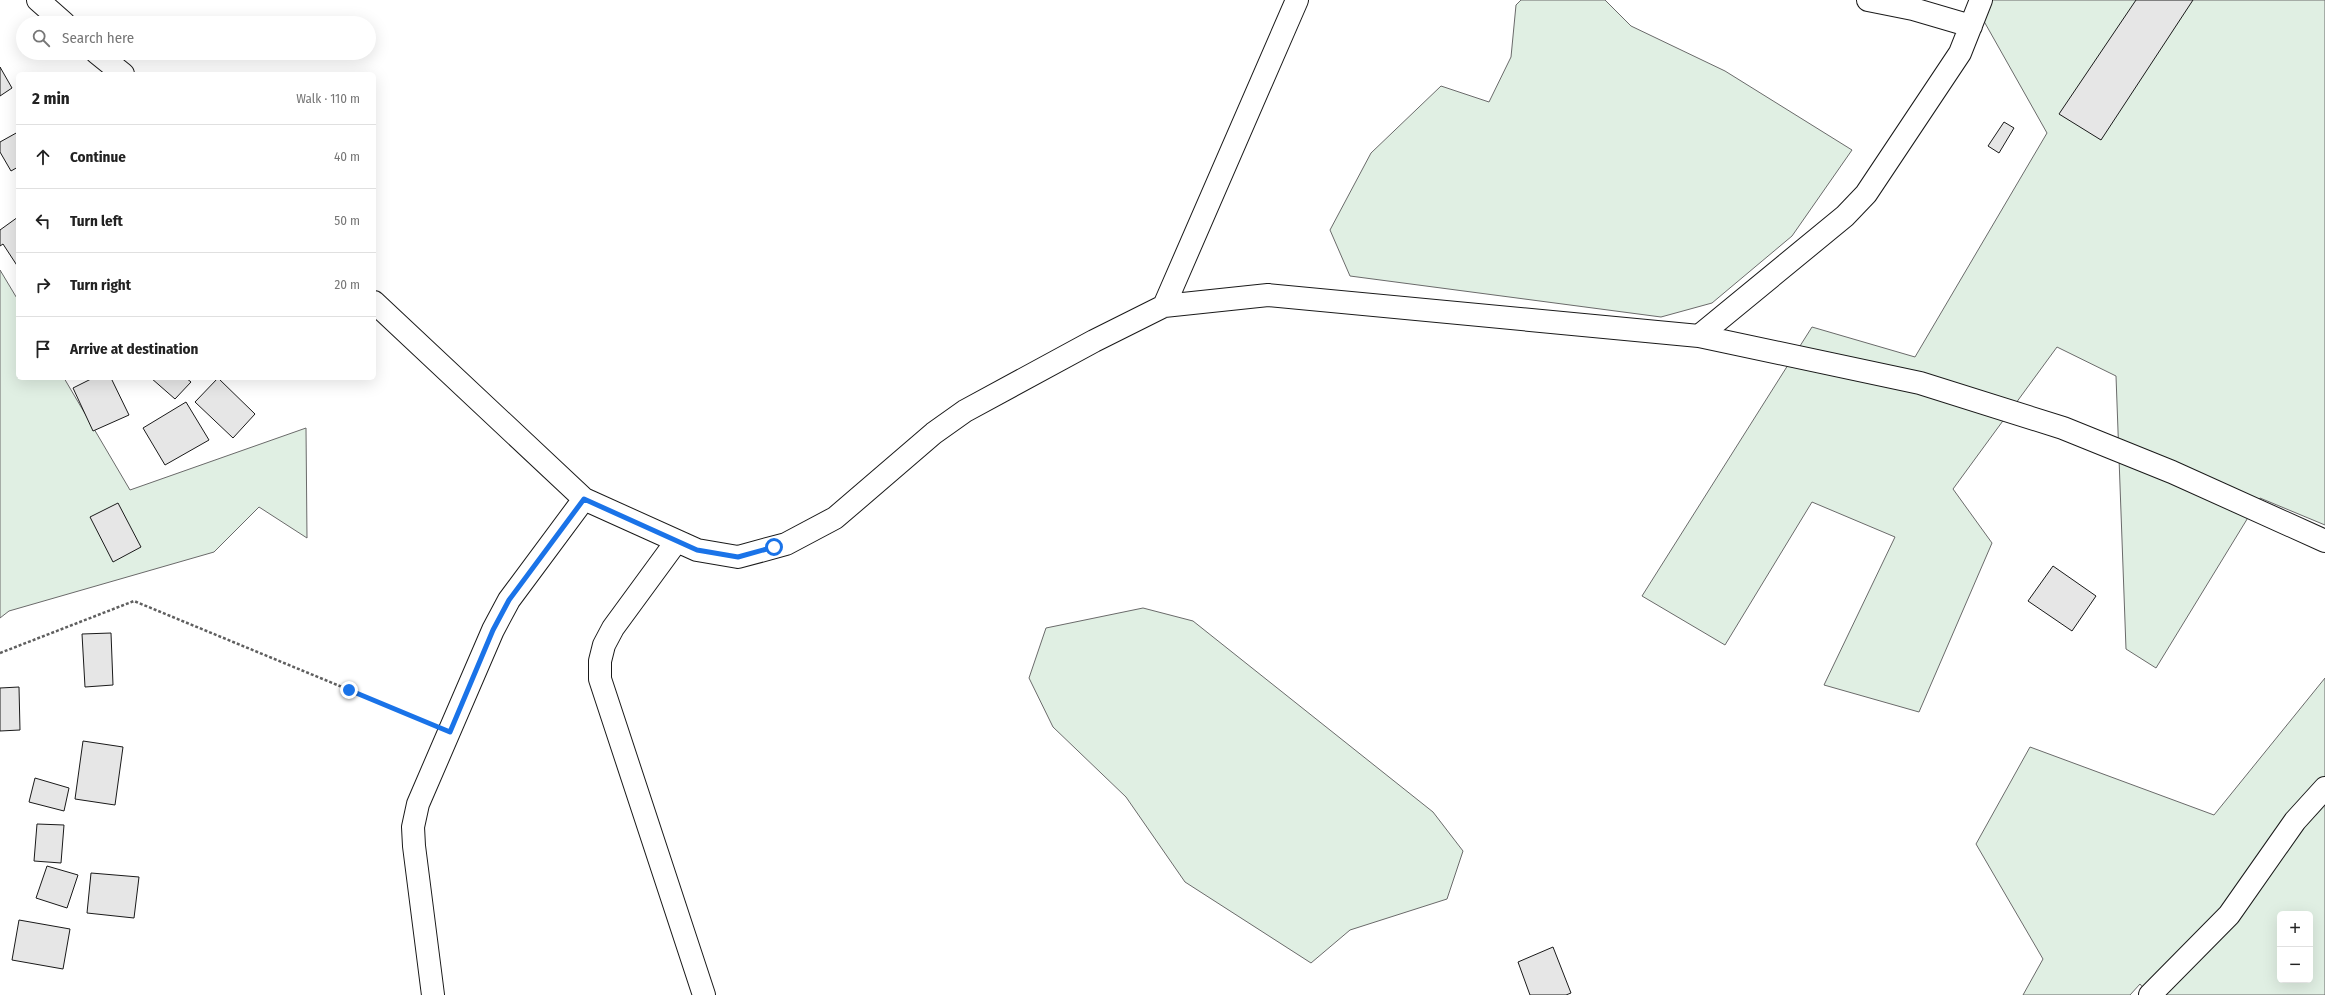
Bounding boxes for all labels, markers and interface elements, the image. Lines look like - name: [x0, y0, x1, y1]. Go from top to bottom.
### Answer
- search box: [16, 16, 376, 60]
- icon: search: [30, 27, 52, 49]
- text: Search here: [62, 29, 134, 47]
- text: 2 min: [32, 88, 70, 109]
- text: Walk · 110 m: [296, 91, 360, 106]
- icon: ahead: [32, 146, 54, 168]
- text: Continue: [70, 148, 126, 166]
- text: 40 m: [334, 149, 360, 164]
- icon: left: [32, 210, 54, 232]
- text: Turn left: [70, 212, 123, 230]
- text: 50 m: [334, 213, 360, 228]
- icon: right: [32, 274, 54, 296]
- text: Turn right: [70, 276, 131, 294]
- text: 20 m: [334, 277, 360, 292]
- icon: arrive: [32, 338, 54, 360]
- text: Arrive at destination: [70, 340, 198, 358]
- route start: [765, 538, 783, 556]
- route end: [340, 681, 358, 699]
- map controls: [2277, 911, 2313, 983]
- button: +: [2277, 911, 2313, 947]
- button: −: [2277, 947, 2313, 983]

